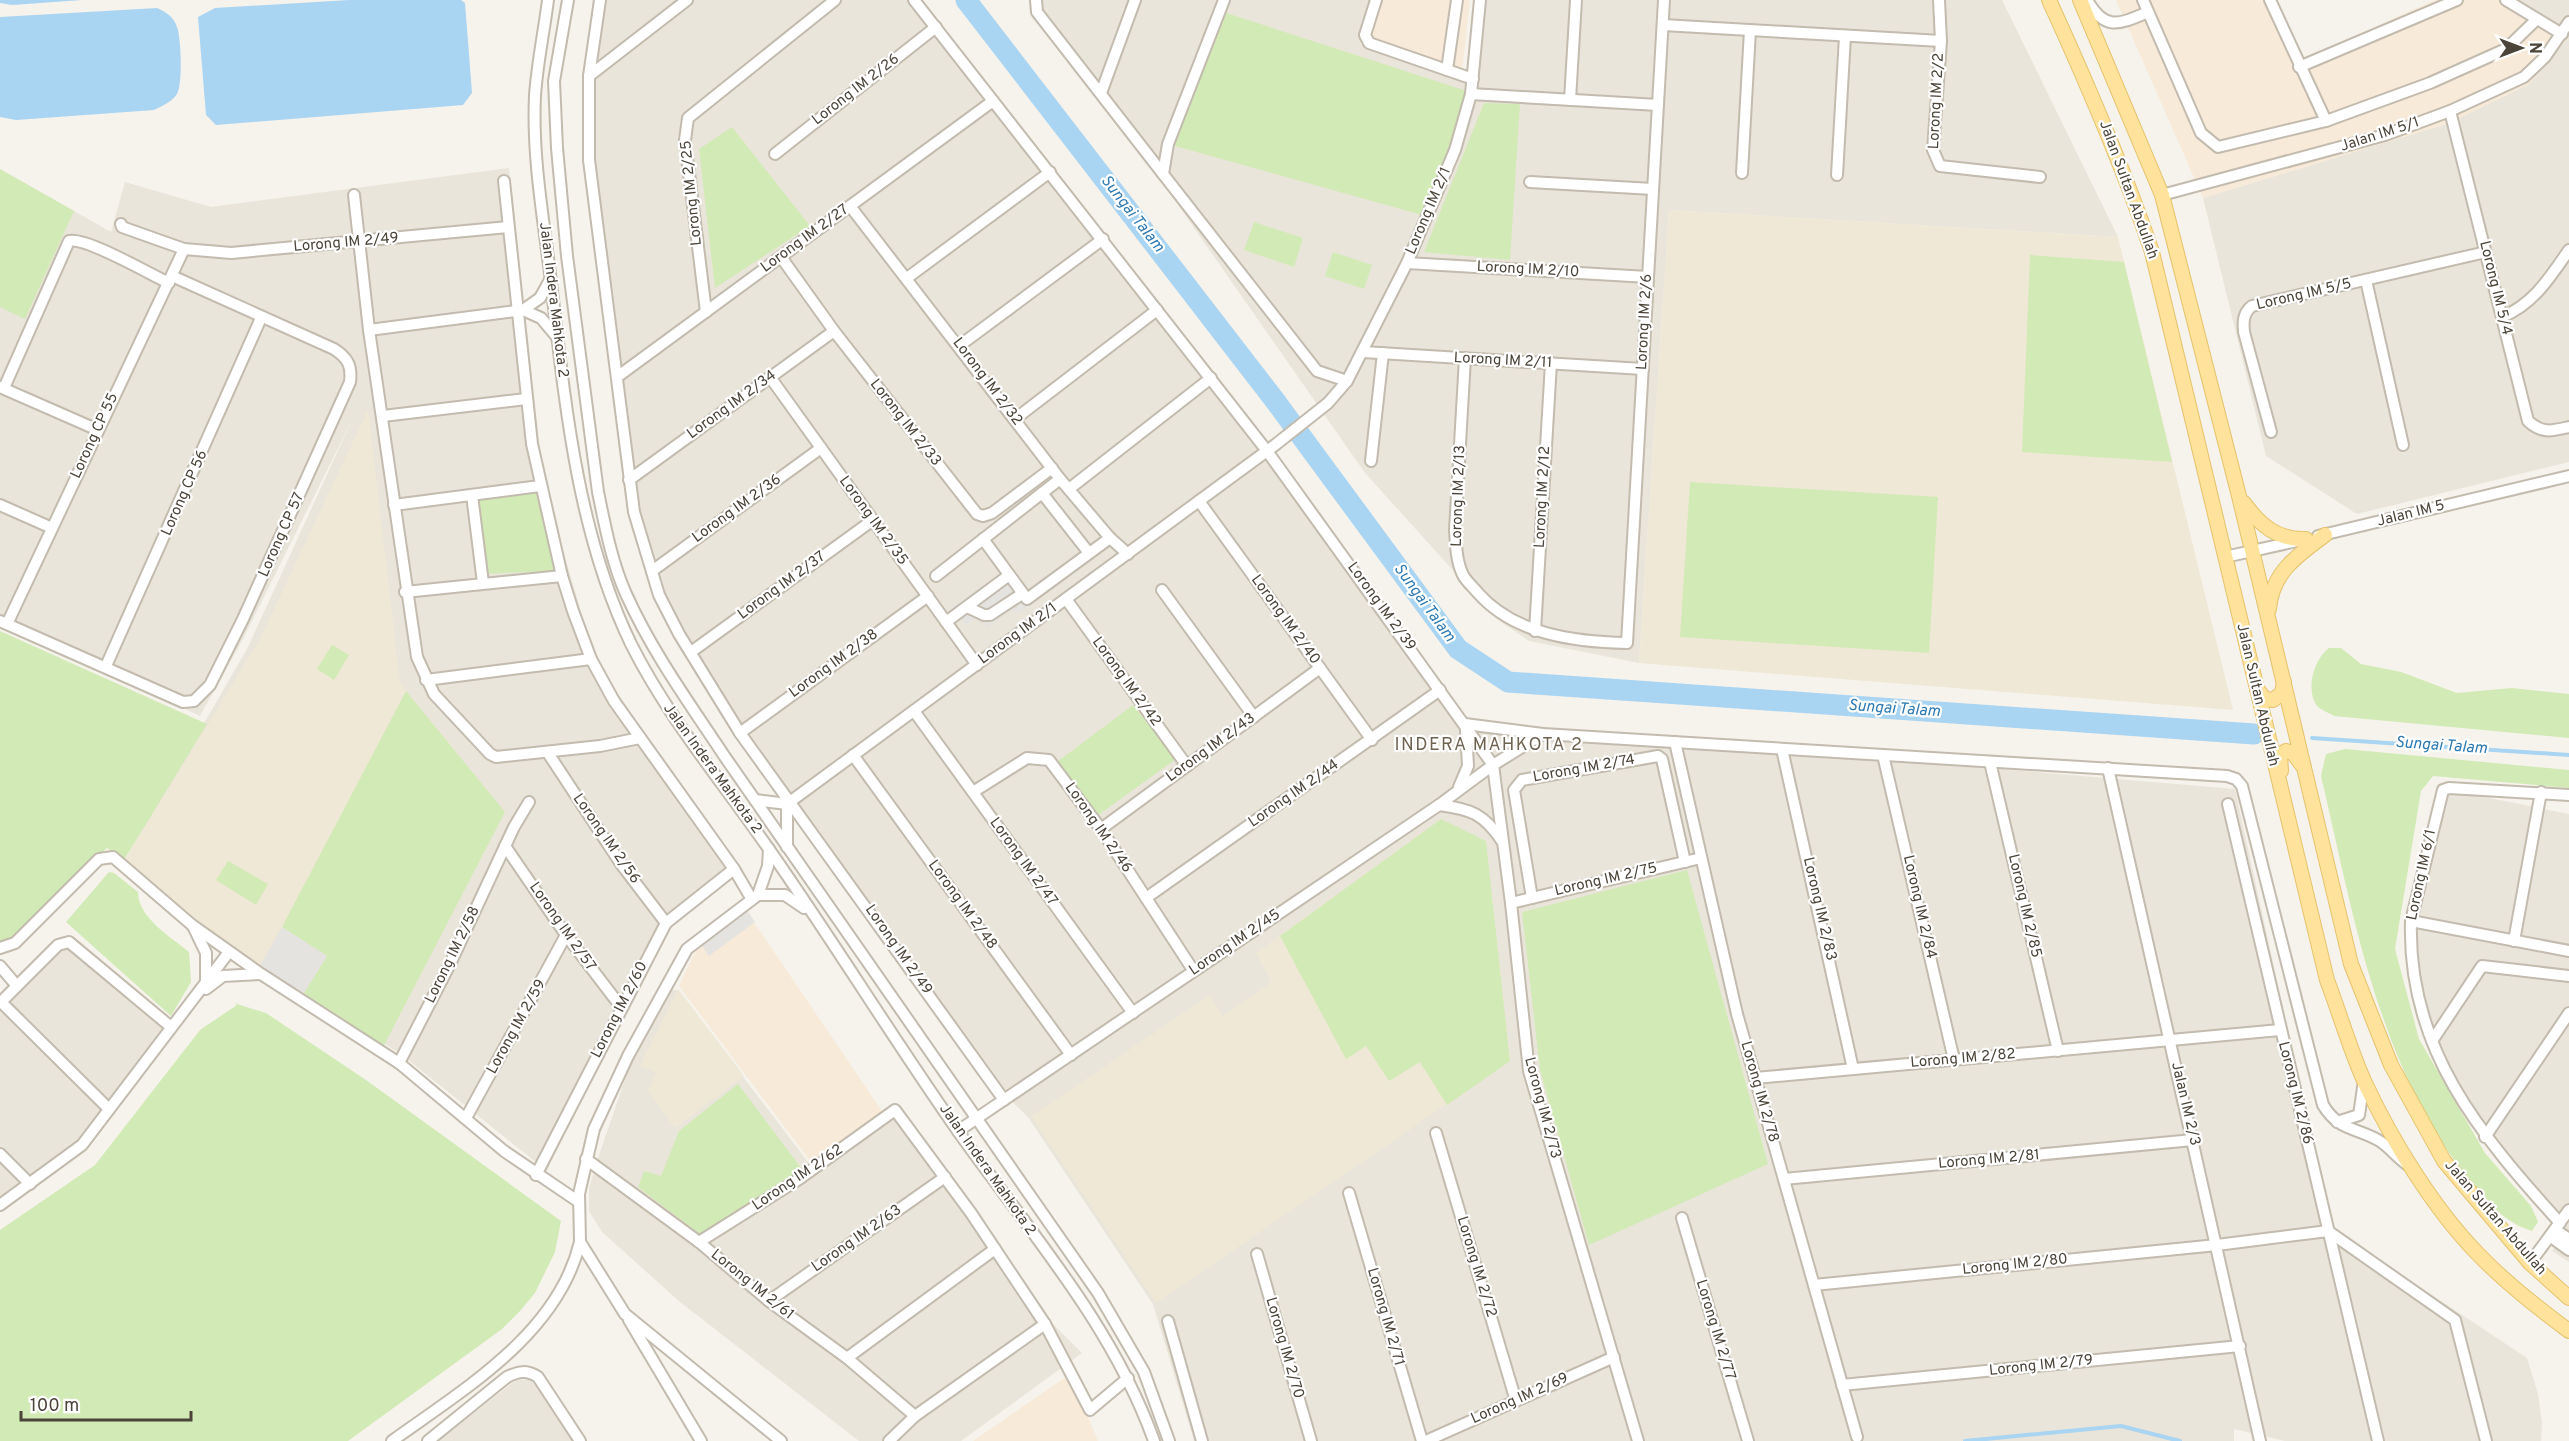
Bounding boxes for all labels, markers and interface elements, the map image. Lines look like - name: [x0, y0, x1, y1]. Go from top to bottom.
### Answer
- north arrow: [2491, 18, 2551, 78]
- text: N: [2524, 42, 2544, 54]
- street label: Lorong IM 2/26: [809, 50, 903, 130]
- street label: Lorong IM 2/2: [1925, 52, 1949, 150]
- street label: Jalan IM 5/1: [2338, 113, 2422, 157]
- street label: Jalan Sultan Abdullah: [2094, 118, 2162, 262]
- street label: Lorong IM 2/25: [677, 139, 707, 247]
- street label: Lorong IM 2/1: [1402, 164, 1456, 258]
- water label: Sungai Talam: [1096, 171, 1168, 257]
- street label: Lorong IM 2/27: [757, 201, 853, 277]
- street label: Jalan Indera Mahkota 2: [534, 221, 572, 379]
- street label: Lorong IM 2/49: [293, 229, 399, 257]
- street label: Lorong IM 5/4: [2474, 239, 2516, 337]
- street label: Lorong IM 2/10: [1476, 258, 1580, 282]
- street label: Lorong IM 2/6: [1633, 273, 1657, 371]
- street label: Lorong IM 5/5: [2255, 275, 2353, 315]
- street label: Lorong IM 2/32: [948, 334, 1026, 430]
- street label: Lorong IM 2/11: [1453, 349, 1553, 373]
- street label: Lorong IM 2/34: [684, 366, 780, 444]
- street label: Lorong IM 2/33: [865, 376, 945, 470]
- street label: Lorong CP 55: [67, 390, 123, 482]
- street label: Lorong IM 2/13: [1448, 445, 1470, 547]
- street label: Lorong IM 2/12: [1531, 445, 1555, 549]
- street label: Lorong CP 56: [158, 447, 212, 539]
- street label: Lorong IM 2/36: [689, 470, 785, 548]
- street label: Lorong IM 2/35: [834, 473, 912, 569]
- street label: Lorong CP 57: [255, 490, 309, 580]
- street label: Jalan IM 5: [2375, 496, 2447, 532]
- street label: Lorong IM 2/37: [734, 548, 830, 624]
- street label: Lorong IM 2/39: [1342, 559, 1420, 655]
- water label: Sungai Talam: [1389, 560, 1459, 646]
- street label: Lorong IM 2/40: [1246, 571, 1324, 669]
- street label: Lorong IM 2/1: [975, 599, 1061, 669]
- street label: Jalan Sultan Abdullah: [2231, 622, 2283, 768]
- street label: Lorong IM 2/38: [786, 625, 882, 703]
- street label: Lorong IM 2/42: [1087, 634, 1165, 730]
- water label: Sungai Talam: [1847, 696, 1941, 722]
- street label: Jalan Indera Mahkota 2: [658, 700, 766, 838]
- street label: Lorong IM 2/43: [1163, 709, 1259, 787]
- water label: Sungai Talam: [2394, 733, 2488, 759]
- district label: INDERA MAHKOTA 2: [1395, 734, 1583, 757]
- street label: Lorong IM 2/74: [1531, 751, 1637, 787]
- street label: Lorong IM 2/44: [1245, 756, 1343, 832]
- street label: Lorong IM 2/46: [1060, 779, 1136, 877]
- street label: Lorong IM 2/56: [568, 790, 644, 888]
- street label: Lorong IM 2/47: [985, 814, 1061, 910]
- street label: Lorong IM 6/1: [2403, 828, 2441, 922]
- street label: Lorong IM 2/85: [2003, 852, 2045, 960]
- street label: Lorong IM 2/84: [1898, 853, 1940, 961]
- street label: Lorong IM 2/83: [1798, 855, 1840, 963]
- street label: Lorong IM 2/48: [923, 857, 1001, 953]
- street label: Lorong IM 2/75: [1553, 859, 1659, 901]
- street label: Lorong IM 2/57: [524, 879, 600, 975]
- street label: Lorong IM 2/49: [860, 901, 936, 999]
- street label: Lorong IM 2/58: [421, 903, 485, 1007]
- street label: Lorong IM 2/45: [1186, 905, 1284, 981]
- street label: Lorong IM 2/60: [587, 958, 653, 1062]
- street label: Lorong IM 2/59: [483, 976, 551, 1078]
- street label: Lorong IM 2/78: [1736, 1039, 1782, 1145]
- street label: Lorong IM 2/86: [2273, 1040, 2317, 1147]
- street label: Lorong IM 2/82: [1910, 1045, 2016, 1073]
- street label: Lorong IM 2/73: [1519, 1055, 1565, 1161]
- street label: Jalan IM 2/3: [2166, 1060, 2204, 1148]
- street label: Jalan Indera Mahkota 2: [934, 1101, 1040, 1239]
- street label: Lorong IM 2/62: [749, 1141, 847, 1215]
- street label: Lorong IM 2/81: [1937, 1146, 2041, 1174]
- street label: Jalan Sultan Abdullah: [2440, 1157, 2550, 1279]
- street label: Lorong IM 2/63: [808, 1201, 906, 1277]
- street label: Lorong IM 2/72: [1452, 1214, 1500, 1320]
- street label: Lorong IM 2/61: [706, 1246, 798, 1324]
- street label: Lorong IM 2/80: [1961, 1250, 2069, 1280]
- street label: Lorong IM 2/71: [1362, 1266, 1408, 1368]
- street label: Lorong IM 2/77: [1691, 1278, 1739, 1383]
- street label: Lorong IM 2/70: [1260, 1295, 1308, 1401]
- street label: Lorong IM 2/79: [1988, 1351, 2094, 1381]
- street label: Lorong IM 2/69: [1468, 1369, 1572, 1429]
- scale bar: [21, 1384, 190, 1422]
- text: 100 m: [30, 1395, 79, 1418]

